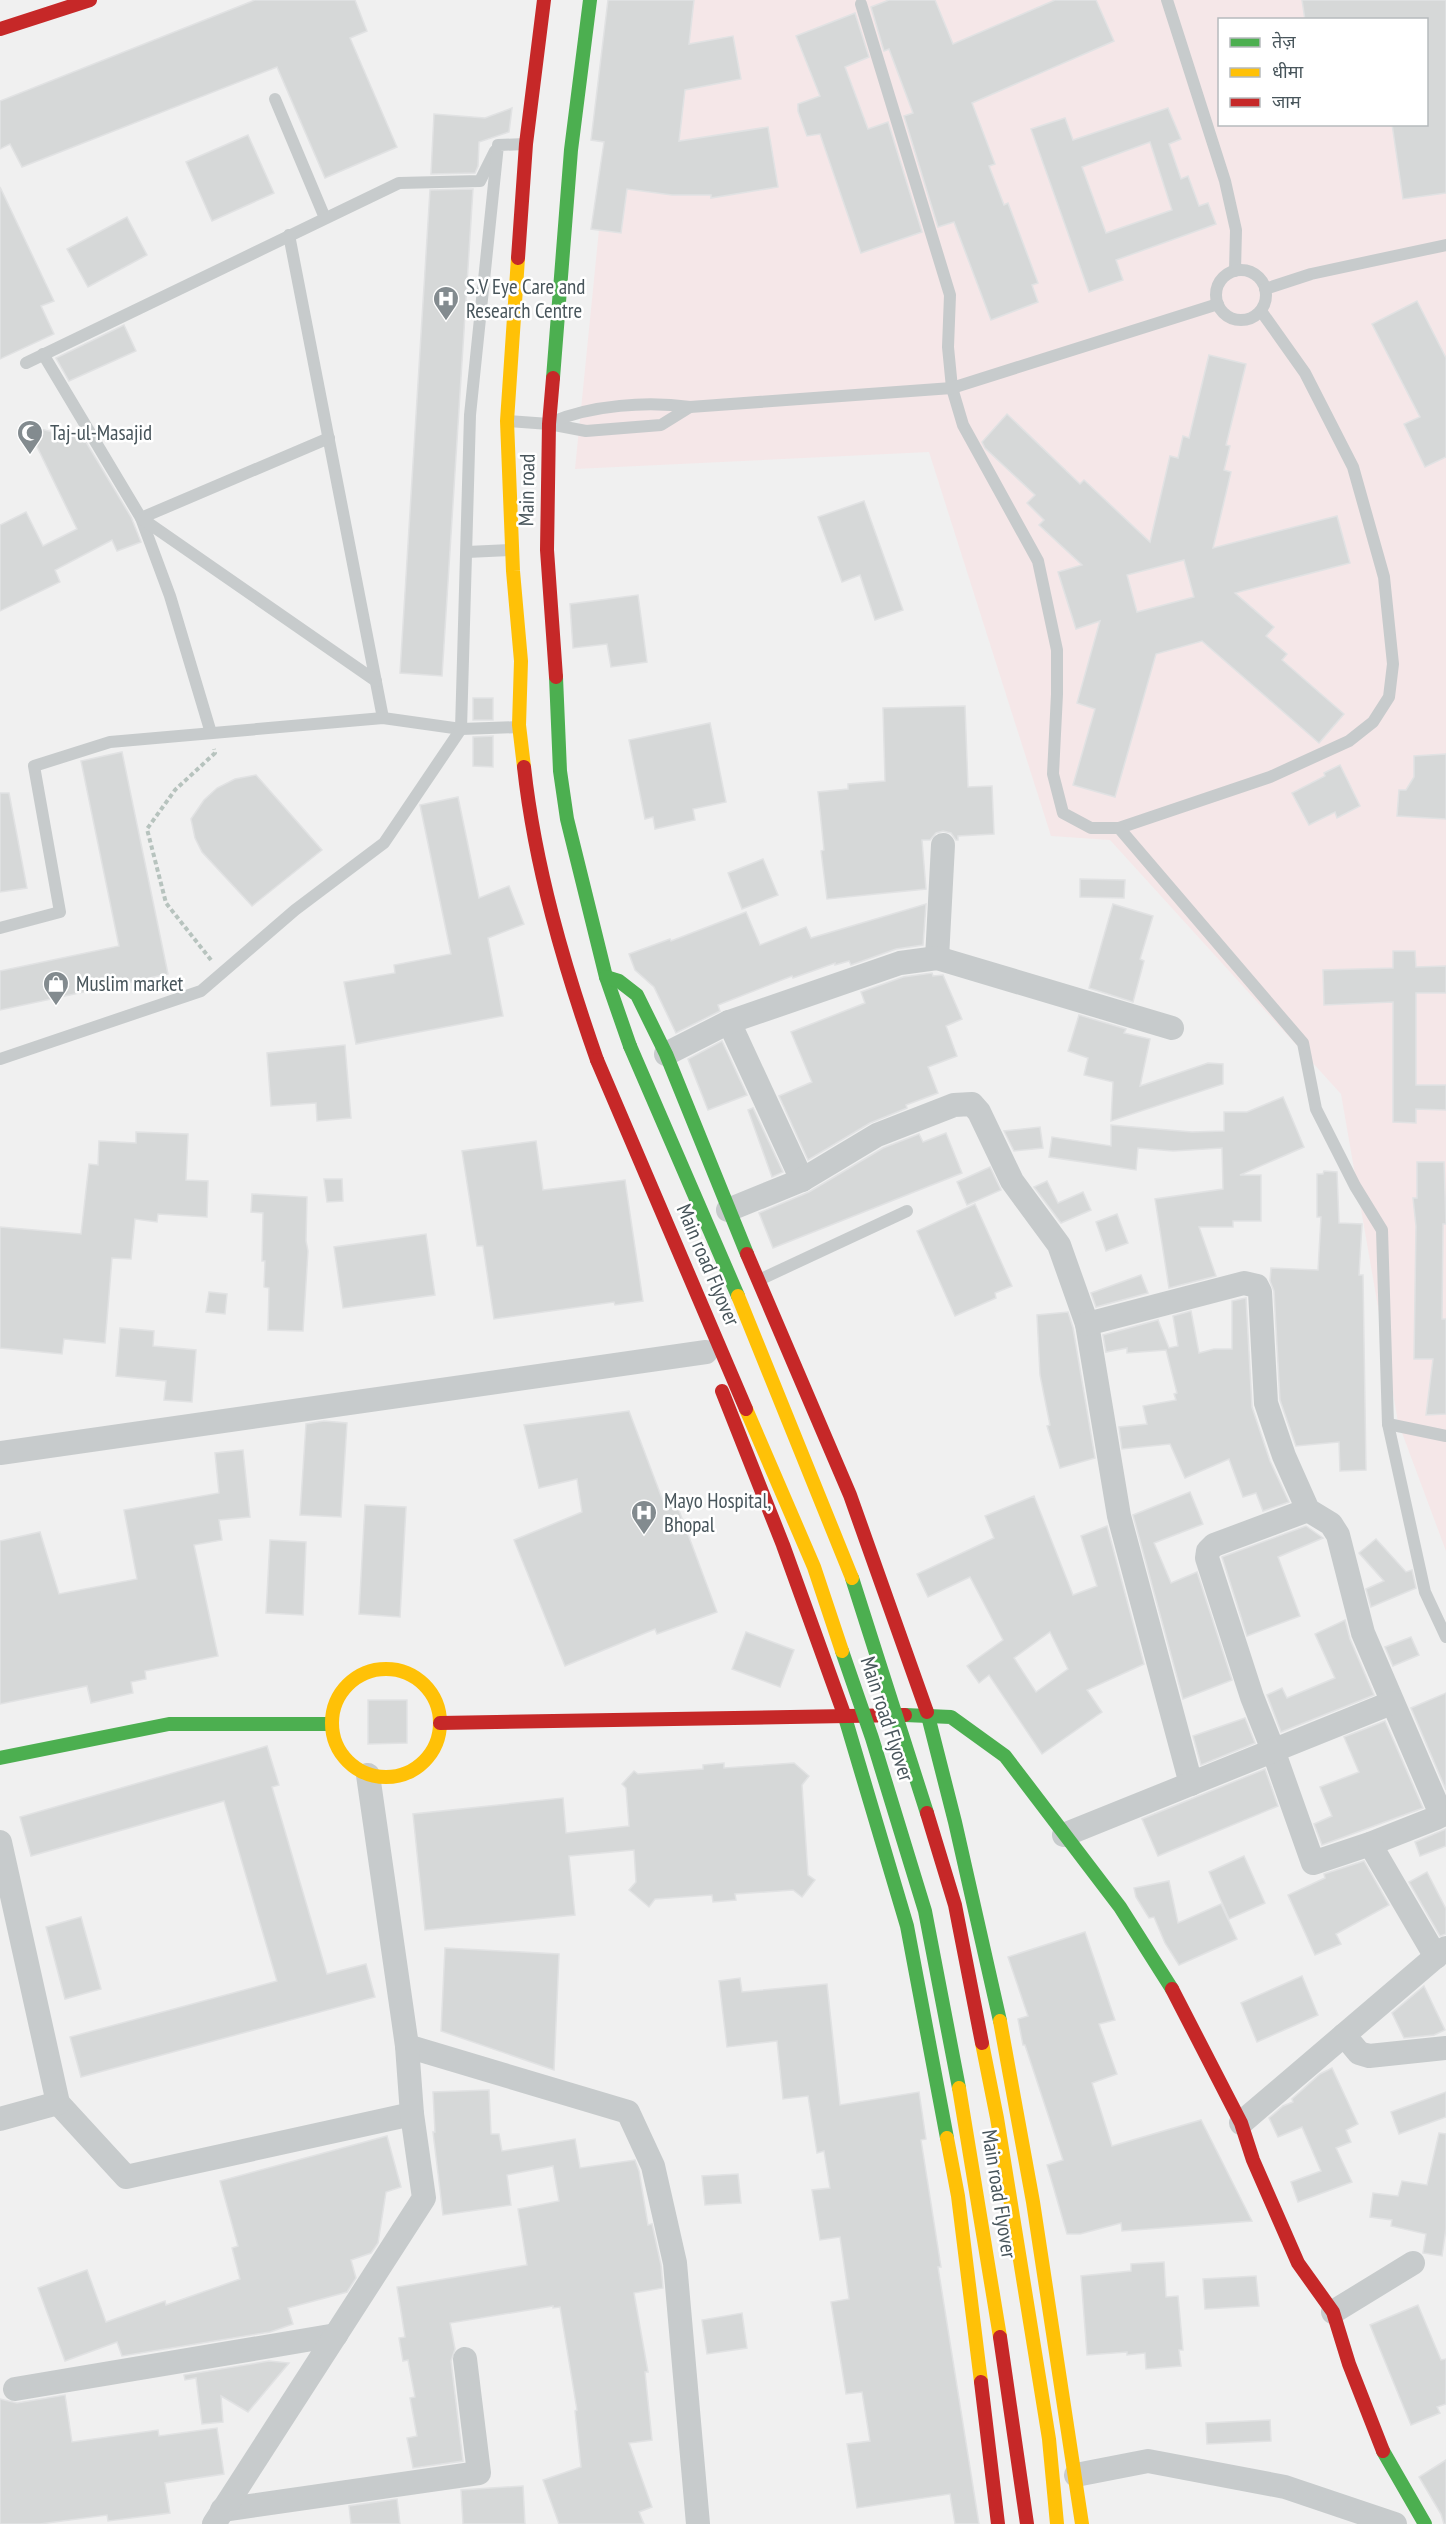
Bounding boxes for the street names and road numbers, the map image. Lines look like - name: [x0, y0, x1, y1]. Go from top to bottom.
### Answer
- street label: Main road: [512, 454, 541, 526]
- street label: Main road Flyover: [671, 1200, 746, 1330]
- street label: Main road Flyover: [855, 1653, 920, 1785]
- street label: Main road Flyover: [976, 2128, 1023, 2260]

